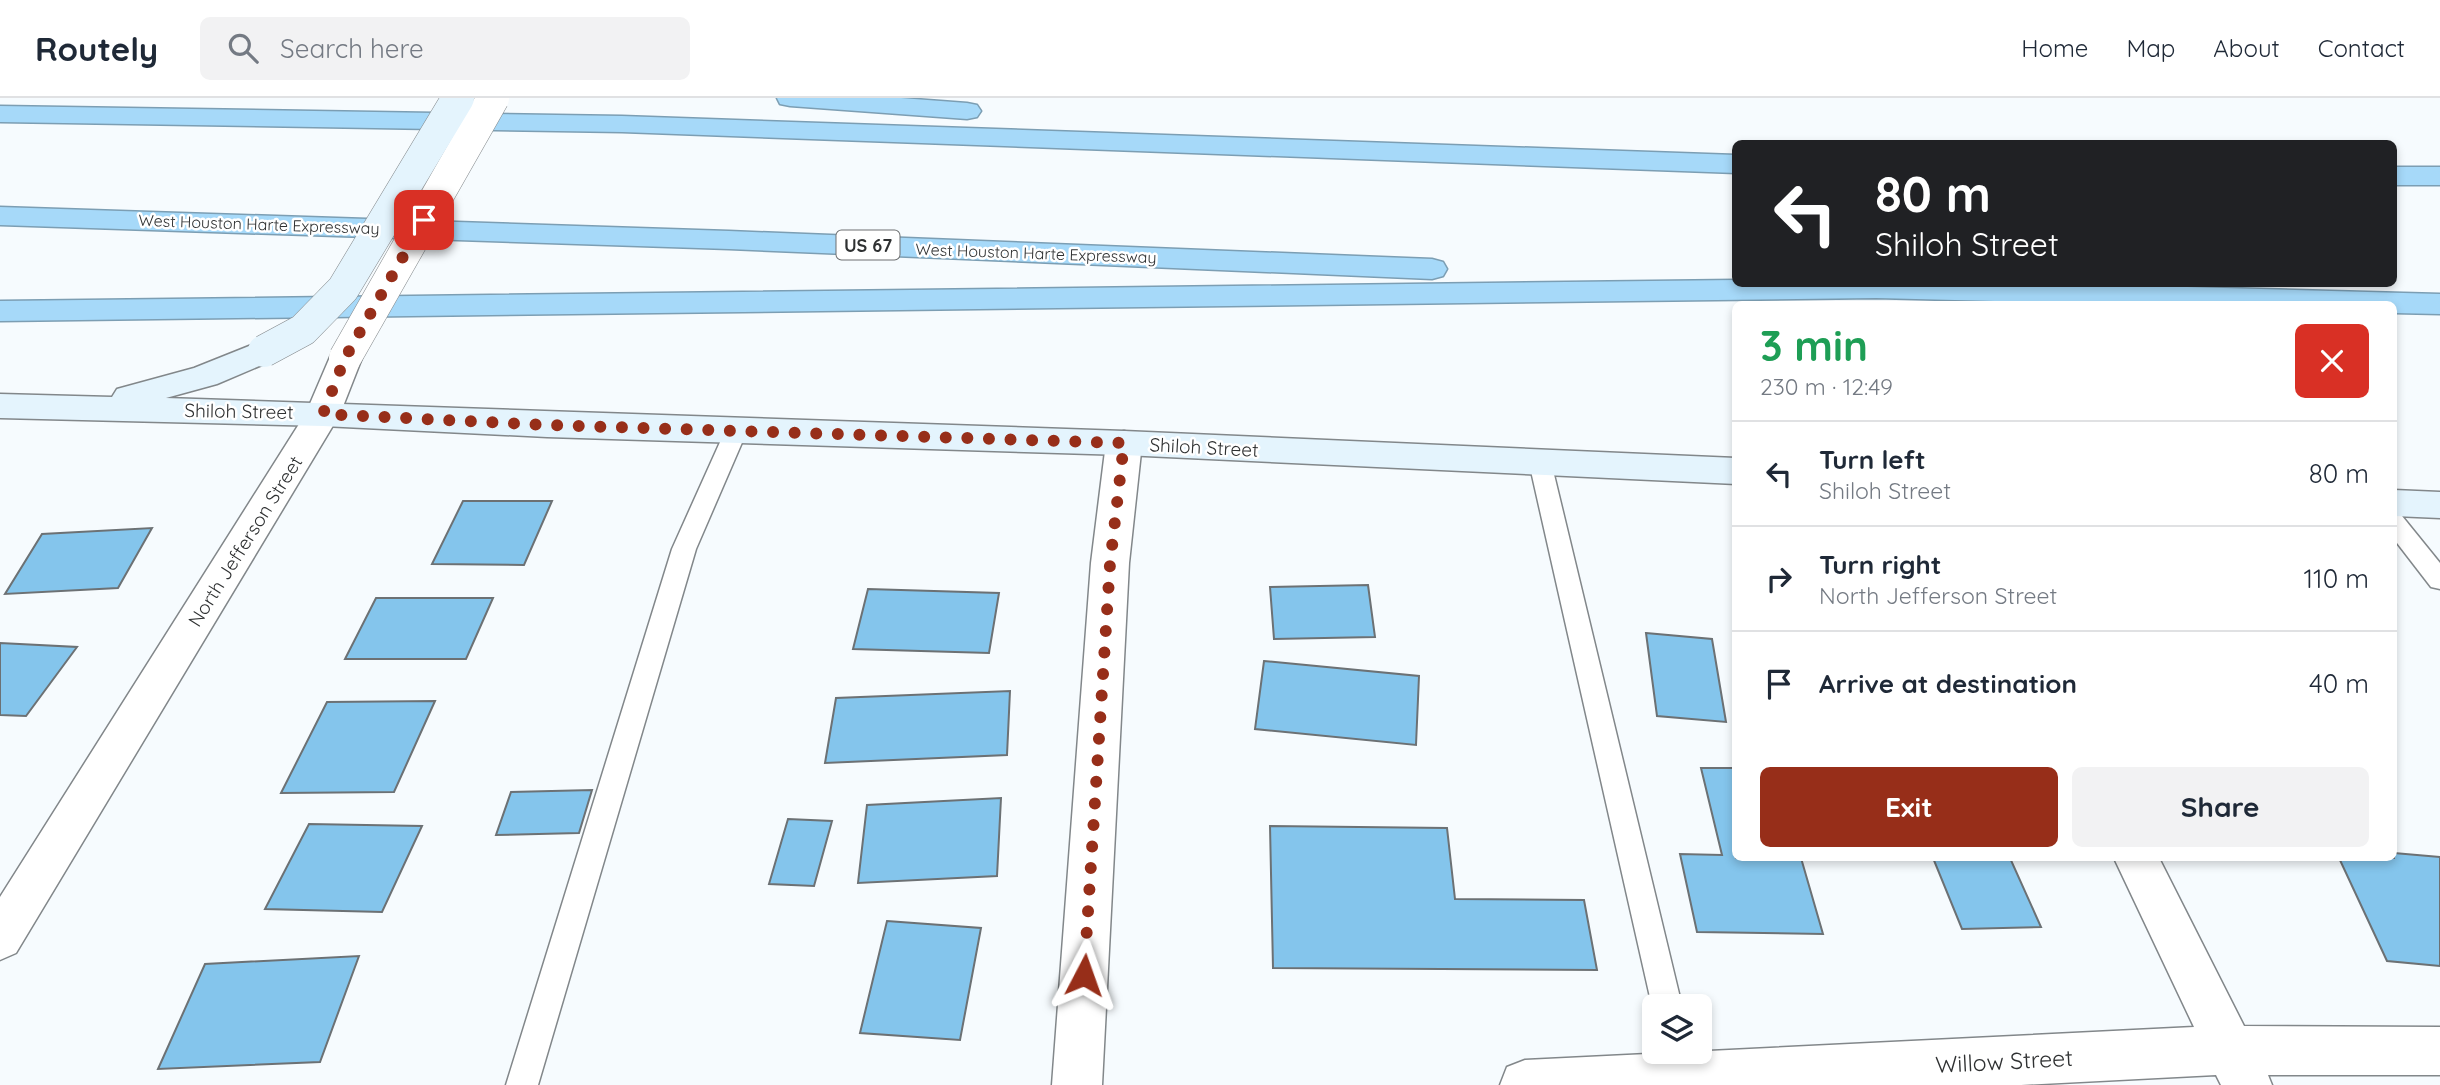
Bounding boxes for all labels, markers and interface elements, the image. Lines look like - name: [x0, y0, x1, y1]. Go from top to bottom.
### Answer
- search box: [200, 17, 690, 80]
- text: Routely: [35, 28, 158, 69]
- icon: search: [224, 29, 262, 67]
- text: Search here: [280, 32, 424, 65]
- text: Home: [2021, 33, 2088, 63]
- text: Map: [2126, 33, 2175, 63]
- text: About: [2213, 33, 2280, 63]
- text: Contact: [2318, 33, 2405, 63]
- text: 80 m: [1875, 163, 1991, 224]
- icon: left: [1760, 168, 1851, 259]
- pin: [394, 190, 454, 250]
- icon: arrive: [405, 201, 443, 239]
- street label: West Houston Harte Expressway: [138, 210, 380, 238]
- text: Shiloh Street: [1875, 224, 2059, 264]
- road number: US 67: [836, 230, 900, 260]
- street label: West Houston Harte Expressway: [915, 239, 1157, 267]
- text: 3 min: [1760, 319, 1868, 372]
- button: close: [2295, 324, 2369, 398]
- text: 230 m · 12:49: [1760, 372, 1893, 401]
- street label: Shiloh Street: [184, 398, 294, 424]
- street label: Shiloh Street: [1149, 432, 1259, 462]
- text: Turn left: [1819, 443, 1926, 476]
- street label: North Jefferson Street: [183, 451, 307, 631]
- icon: left: [1760, 455, 1798, 493]
- text: 80 m: [2309, 457, 2369, 490]
- text: Shiloh Street: [1819, 476, 1951, 505]
- text: Turn right: [1819, 548, 1941, 581]
- icon: right: [1760, 560, 1798, 598]
- text: 110 m: [2303, 562, 2369, 595]
- text: North Jefferson Street: [1819, 581, 2057, 610]
- icon: arrive: [1760, 665, 1798, 703]
- text: Arrive at destination: [1819, 667, 2077, 700]
- text: 40 m: [2309, 667, 2369, 700]
- button: Exit: [1760, 767, 2058, 847]
- button: Share: [2072, 767, 2369, 847]
- position arrow: [1047, 938, 1121, 1012]
- map controls: [1642, 994, 1712, 1064]
- button: layers: [1642, 994, 1712, 1064]
- street label: Willow Street: [1934, 1043, 2074, 1079]

